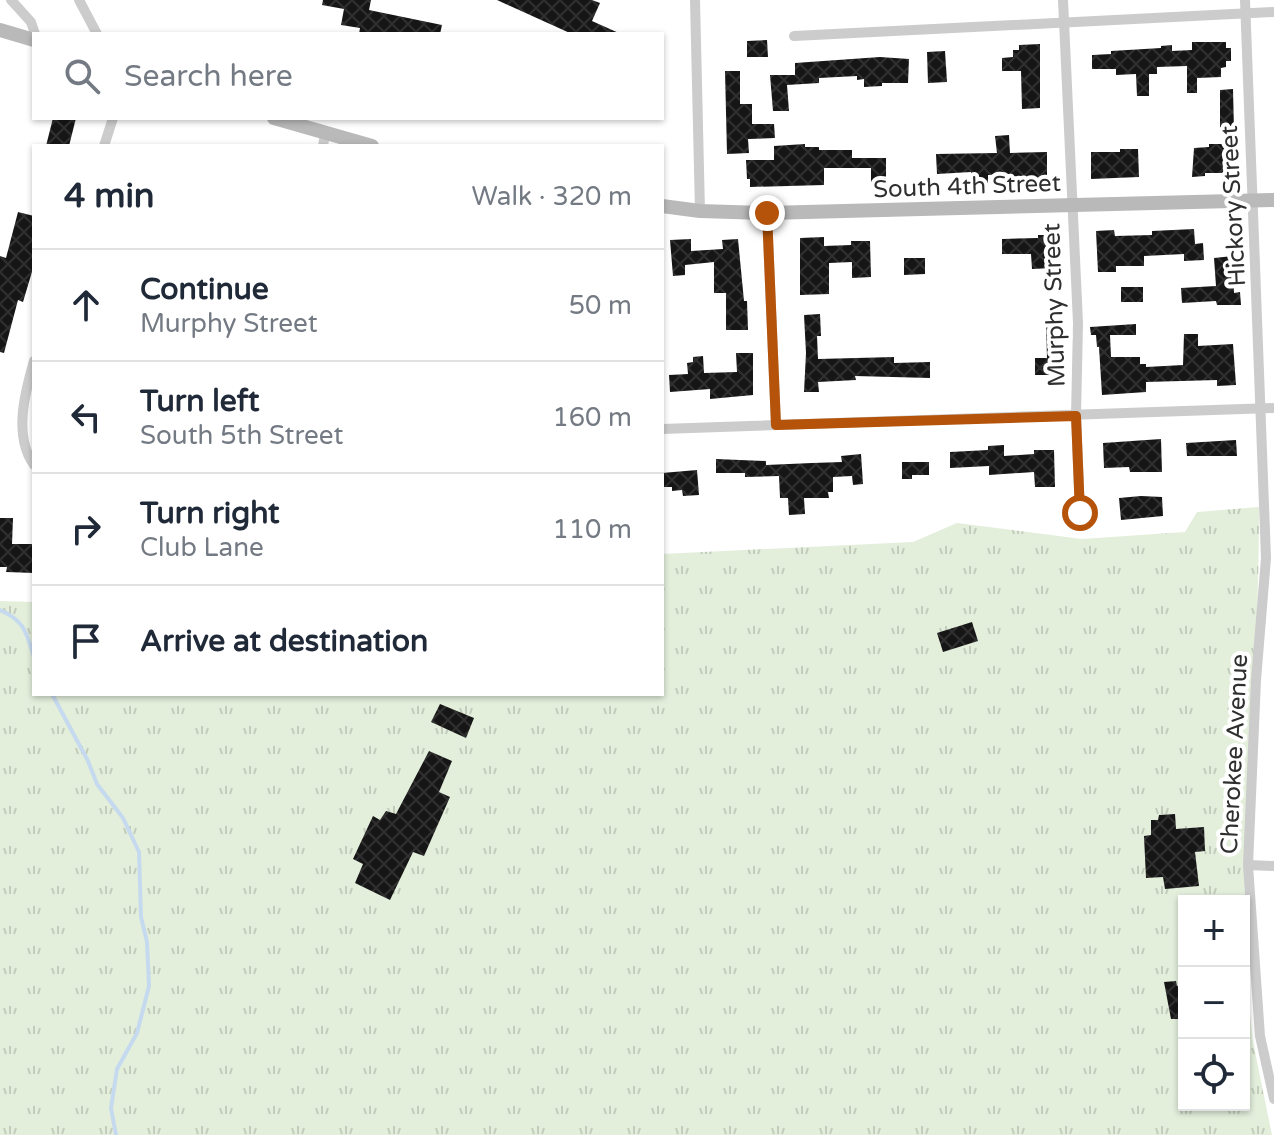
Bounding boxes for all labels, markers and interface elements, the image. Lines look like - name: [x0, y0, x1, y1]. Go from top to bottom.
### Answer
- search box: [32, 32, 664, 120]
- icon: search: [60, 54, 104, 98]
- text: Search here: [124, 58, 293, 95]
- street label: Hickory Street: [1215, 125, 1252, 287]
- street label: South 4th Street: [873, 169, 1061, 204]
- text: 4 min: [64, 176, 155, 217]
- text: Walk · 320 m: [472, 181, 632, 212]
- route end: [749, 195, 785, 231]
- street label: Murphy Street: [1037, 223, 1072, 387]
- text: Continue: [140, 271, 269, 308]
- icon: ahead: [64, 283, 108, 327]
- text: 50 m: [569, 290, 632, 321]
- text: Murphy Street: [140, 308, 318, 339]
- text: Turn left: [140, 383, 259, 420]
- icon: left: [64, 395, 108, 439]
- text: 160 m: [552, 402, 632, 433]
- text: South 5th Street: [140, 420, 343, 451]
- text: Turn right: [140, 495, 280, 532]
- route start: [1062, 495, 1098, 531]
- icon: right: [64, 507, 108, 551]
- text: 110 m: [552, 514, 632, 545]
- text: Club Lane: [140, 532, 264, 563]
- icon: arrive: [64, 619, 108, 663]
- text: Arrive at destination: [140, 623, 428, 660]
- street label: Cherokee Avenue: [1215, 653, 1254, 855]
- map controls: [1178, 895, 1250, 1111]
- button: +: [1178, 895, 1250, 967]
- button: −: [1178, 967, 1250, 1039]
- button: locate: [1178, 1039, 1250, 1111]

